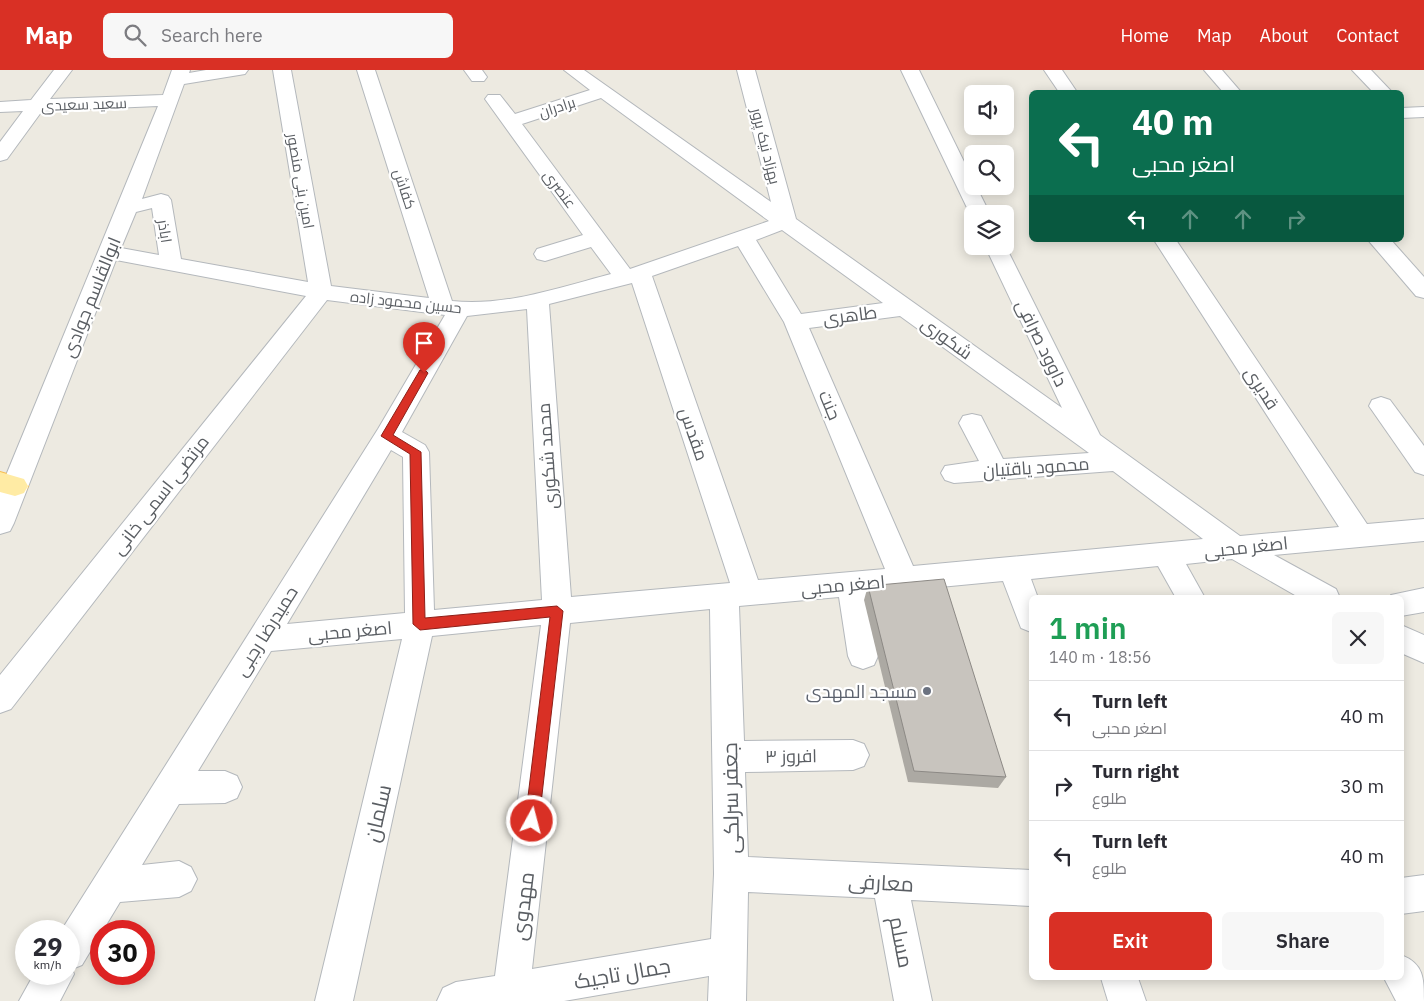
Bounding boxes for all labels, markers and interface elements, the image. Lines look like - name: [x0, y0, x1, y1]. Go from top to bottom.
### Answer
- search box: [103, 13, 453, 58]
- text: Map: [25, 19, 73, 51]
- icon: search: [121, 21, 149, 49]
- text: Search here: [161, 23, 263, 47]
- text: Home: [1121, 24, 1169, 47]
- text: Map: [1197, 24, 1232, 47]
- text: About: [1260, 24, 1308, 47]
- text: Contact: [1336, 24, 1399, 47]
- map controls: [964, 85, 1014, 255]
- button: sound: [964, 85, 1014, 135]
- street label: برادران: [536, 92, 578, 123]
- street label: سعید سعیدی: [41, 93, 127, 116]
- text: 40 m: [1132, 99, 1214, 145]
- street label: بهزاد نیک پرور: [746, 105, 785, 186]
- icon: left: [1049, 110, 1114, 175]
- street label: امین بنی منصور: [282, 131, 319, 230]
- button: search: [964, 145, 1014, 195]
- text: اصغر محبی: [1132, 149, 1235, 178]
- street label: کفاش: [389, 166, 420, 212]
- street label: عنصری: [539, 166, 581, 213]
- button: layers: [964, 205, 1014, 255]
- icon: left: [1123, 205, 1151, 233]
- icon: ahead: [1176, 205, 1204, 233]
- icon: ahead: [1229, 205, 1257, 233]
- icon: right: [1282, 205, 1310, 233]
- street label: اباذر: [154, 217, 176, 244]
- street label: ابوالقاسم جوادی: [56, 233, 127, 361]
- street label: حسین محمود زاده: [349, 287, 463, 318]
- street label: داوود صرافی: [1011, 296, 1073, 390]
- street label: طاهری: [822, 300, 878, 330]
- street label: شکوری: [917, 312, 977, 364]
- pin: [403, 322, 445, 373]
- icon: arrive: [410, 329, 438, 357]
- street label: قدیری: [1240, 362, 1284, 414]
- street label: جنت: [814, 387, 846, 423]
- street label: محمد شکوری: [532, 402, 562, 510]
- street label: مقدس: [674, 404, 714, 464]
- street label: مرتضی اسمی خانی: [106, 431, 214, 559]
- street label: محمود یاقتیان: [982, 452, 1090, 482]
- street label: اصغر محبی: [1203, 531, 1289, 563]
- street label: اصغر محبی: [800, 570, 886, 600]
- street label: حمیدرضا رجبی: [229, 582, 303, 680]
- text: 1 min: [1049, 608, 1127, 647]
- button: close: [1332, 612, 1384, 664]
- street label: اصغر محبی: [307, 616, 393, 646]
- text: 140 m · 18:56: [1049, 647, 1151, 667]
- place label: مسجد المهدی: [806, 680, 917, 703]
- marker: مسجد المهدی: [921, 685, 933, 697]
- text: Turn left: [1092, 689, 1168, 713]
- icon: left: [1049, 702, 1077, 730]
- text: 40 m: [1340, 704, 1384, 728]
- text: اصغر محبی: [1092, 718, 1167, 738]
- street label: جعفر سرلکی: [715, 742, 745, 854]
- street label: افروز ۳: [765, 744, 817, 768]
- text: Turn right: [1092, 759, 1179, 783]
- icon: right: [1049, 772, 1077, 800]
- text: 30 m: [1340, 774, 1384, 798]
- street label: سلمان: [357, 782, 397, 844]
- text: طلوع: [1092, 788, 1127, 808]
- position arrow: [505, 794, 557, 846]
- text: Turn left: [1092, 829, 1168, 853]
- icon: left: [1049, 842, 1077, 870]
- text: 40 m: [1340, 844, 1384, 868]
- text: طلوع: [1092, 858, 1127, 878]
- street label: معارفی: [847, 866, 915, 898]
- street label: مهدوی: [504, 870, 540, 942]
- button: Exit: [1049, 912, 1212, 970]
- button: Share: [1222, 912, 1384, 970]
- street label: مسلم: [882, 914, 921, 970]
- speed limit sign: 30: [90, 920, 155, 985]
- text: 29: [32, 930, 63, 963]
- street label: جمال تاجیک: [571, 951, 673, 995]
- text: km/h: [33, 957, 62, 972]

